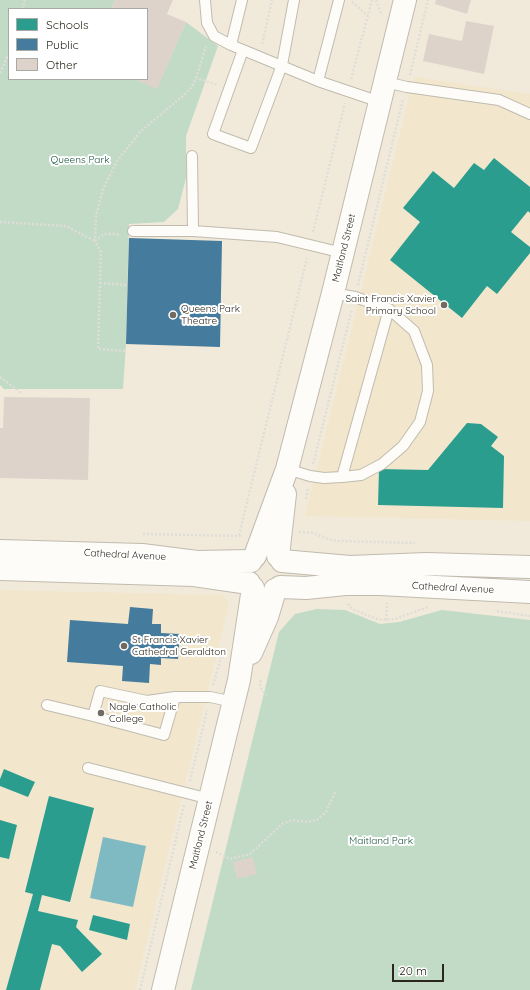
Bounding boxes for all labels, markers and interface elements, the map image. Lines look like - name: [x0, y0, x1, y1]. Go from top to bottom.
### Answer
- legend: [8, 8, 148, 80]
- text: Schools: [46, 17, 89, 32]
- text: Public: [46, 37, 79, 52]
- text: Other: [46, 57, 77, 72]
- park label: Queens Park: [50, 154, 110, 166]
- street label: Maitland Street: [330, 213, 358, 283]
- place label: Saint Francis Xavier Primary School: [345, 293, 436, 316]
- marker: Saint Francis Xavier Primary School: [439, 300, 449, 310]
- place label: Queens Park Theatre: [181, 303, 240, 326]
- marker: Queens Park Theatre: [168, 310, 178, 320]
- street label: Cathedral Avenue: [84, 547, 166, 563]
- street label: Cathedral Avenue: [412, 580, 494, 596]
- place label: St Francis Xavier Cathedral Geraldton: [132, 634, 226, 658]
- marker: St Francis Xavier Cathedral Geraldton: [119, 641, 129, 651]
- place label: Nagle Catholic College: [109, 701, 176, 724]
- marker: Nagle Catholic College: [96, 708, 106, 718]
- street label: Maitland Street: [187, 800, 215, 870]
- park label: Maitland Park: [349, 835, 413, 847]
- scale bar: [394, 956, 446, 982]
- text: 20 m: [399, 963, 427, 978]

